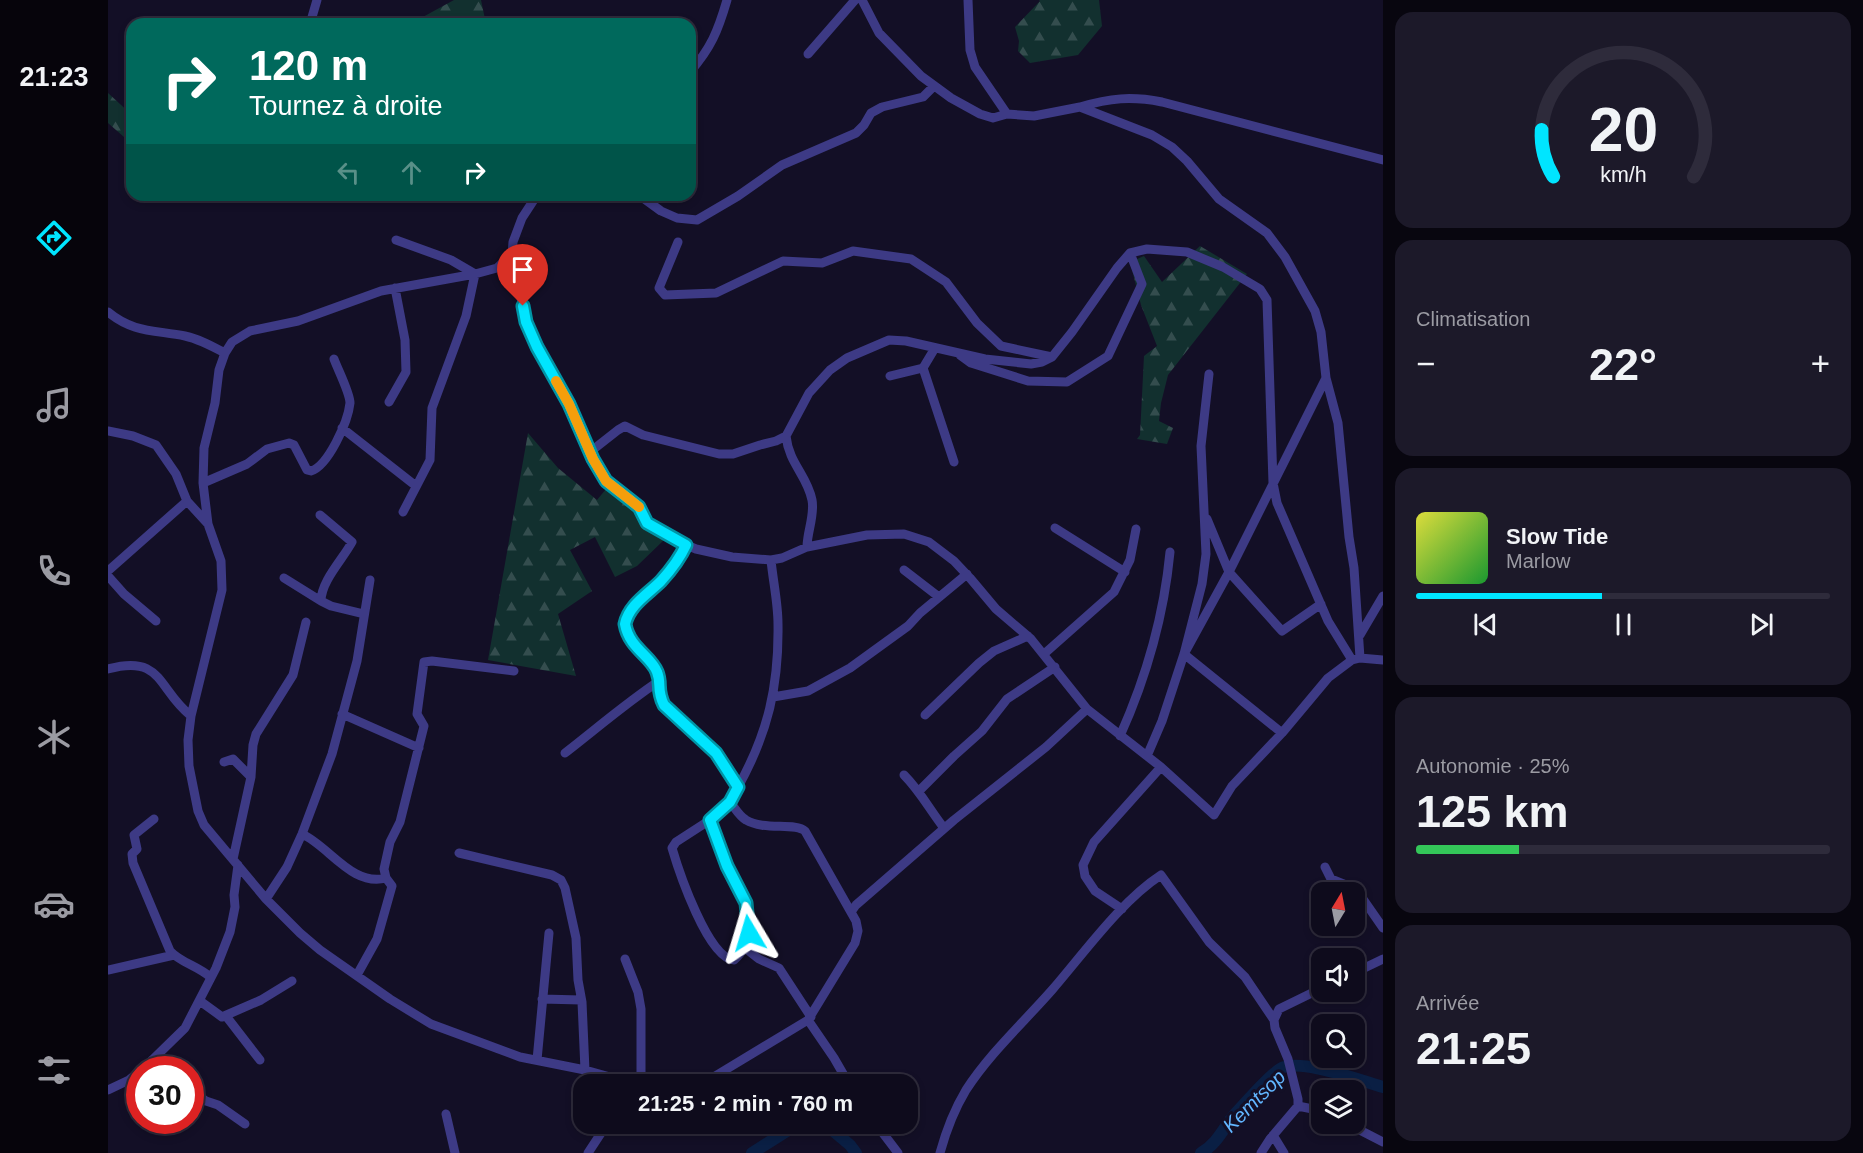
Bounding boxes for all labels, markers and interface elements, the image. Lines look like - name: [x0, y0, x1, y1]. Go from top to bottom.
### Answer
- icon: right: [150, 42, 228, 120]
- text: 120 m: [249, 42, 368, 89]
- text: 21:23: [19, 62, 89, 92]
- text: Tournez à droite: [249, 91, 443, 121]
- text: 20: [1588, 95, 1658, 164]
- icon: left: [332, 156, 365, 189]
- icon: ahead: [395, 156, 428, 189]
- icon: right: [458, 156, 491, 189]
- text: km/h: [1600, 163, 1646, 187]
- icon: directions: [33, 217, 75, 259]
- pin: [497, 244, 548, 306]
- icon: arrive: [506, 253, 539, 286]
- text: Climatisation: [1416, 308, 1530, 330]
- text: 22°: [1589, 339, 1657, 390]
- text: −: [1416, 345, 1435, 382]
- text: +: [1811, 345, 1830, 382]
- icon: music: [33, 384, 75, 426]
- text: Slow Tide: [1506, 524, 1608, 549]
- icon: phone: [33, 550, 75, 592]
- text: Marlow: [1506, 550, 1570, 572]
- icon: previous: [1469, 608, 1502, 641]
- icon: pause: [1607, 608, 1640, 641]
- icon: next: [1745, 608, 1778, 641]
- icon: climate: [33, 716, 75, 758]
- text: Autonomie · 25%: [1416, 755, 1569, 777]
- text: 125 km: [1416, 786, 1569, 837]
- north arrow: [1311, 882, 1365, 936]
- map controls: [1311, 882, 1365, 1134]
- icon: car: [33, 883, 75, 925]
- position arrow: [717, 901, 781, 965]
- button: sound: [1311, 948, 1365, 1002]
- text: Arrivée: [1416, 992, 1479, 1014]
- button: search: [1311, 1014, 1365, 1068]
- text: 21:25: [1416, 1023, 1531, 1074]
- icon: filters: [33, 1049, 75, 1091]
- speed limit sign: 30: [126, 1056, 204, 1134]
- water label: Kemtsop: [1218, 1065, 1290, 1137]
- button: layers: [1311, 1080, 1365, 1134]
- text: 21:25 · 2 min · 760 m: [638, 1091, 853, 1116]

